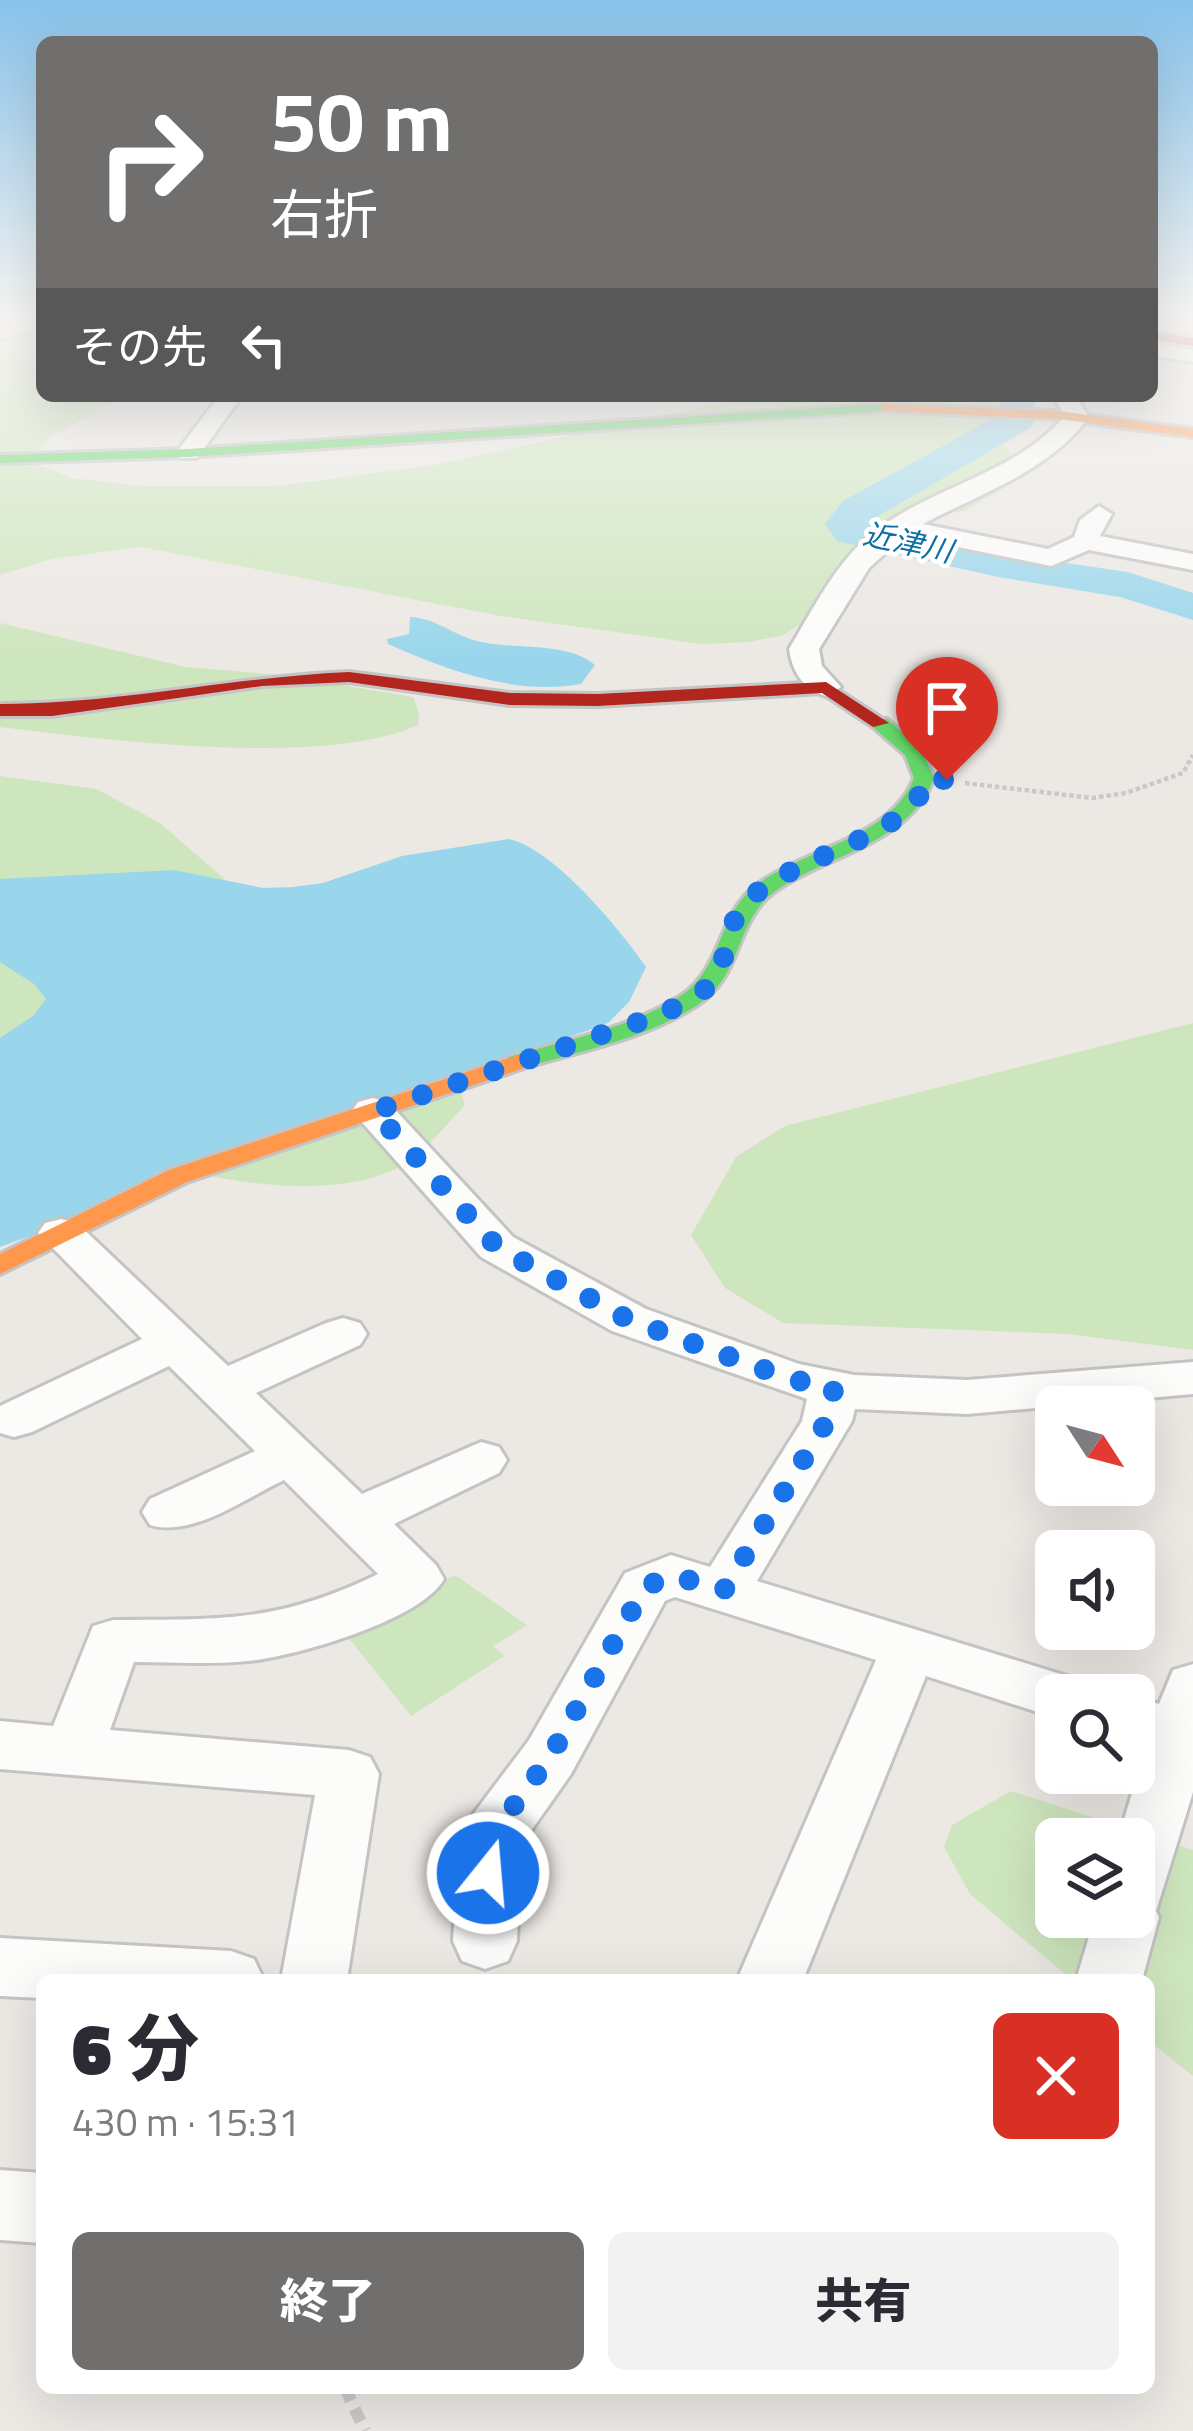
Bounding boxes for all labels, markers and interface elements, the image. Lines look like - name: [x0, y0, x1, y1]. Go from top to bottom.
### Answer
- text: 50 m: [270, 56, 453, 184]
- icon: right: [72, 84, 228, 240]
- text: 右折: [270, 173, 378, 255]
- text: その先: [72, 312, 207, 380]
- icon: left: [231, 312, 297, 378]
- water label: 近津川: [859, 510, 960, 574]
- pin: [896, 657, 998, 780]
- icon: arrive: [914, 675, 980, 741]
- north arrow: [1035, 1386, 1155, 1506]
- map controls: [1035, 1386, 1155, 1938]
- button: sound: [1035, 1530, 1155, 1650]
- button: search: [1035, 1674, 1155, 1794]
- position arrow: [425, 1810, 551, 1936]
- button: layers: [1035, 1818, 1155, 1938]
- text: 6 分: [72, 1992, 199, 2102]
- button: close: [993, 2013, 1119, 2139]
- text: 430 m · 15:31: [72, 2092, 300, 2151]
- button: 終了: [72, 2232, 584, 2370]
- button: 共有: [608, 2232, 1119, 2370]

